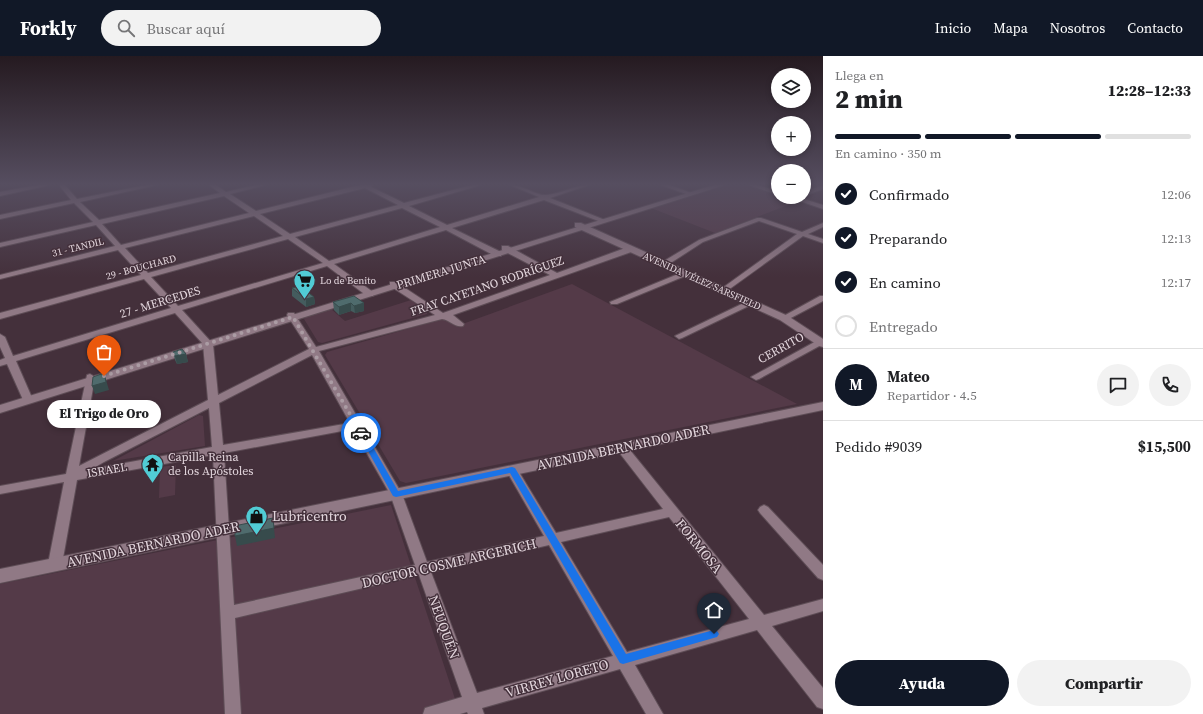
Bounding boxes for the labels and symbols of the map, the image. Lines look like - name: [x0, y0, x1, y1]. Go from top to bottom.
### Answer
- street label: 31 - TANDIL: [51, 234, 105, 260]
- street label: AVENIDA VÉLEZ SARSFIELD: [641, 249, 763, 313]
- street label: 29 - BOUCHARD: [104, 251, 178, 283]
- street label: PRIMERA JUNTA: [395, 251, 487, 293]
- street label: FRAY CAYETANO RODRÍGUEZ: [408, 252, 566, 320]
- supermarket icon: Lo de Benito: [291, 267, 317, 300]
- place label: Lo de Benito: [320, 274, 377, 287]
- street label: 27 - MERCEDES: [118, 282, 202, 322]
- street label: CERRITO: [755, 329, 807, 367]
- pin: [87, 335, 121, 376]
- callout: El Trigo de Oro: [47, 400, 161, 428]
- courier: [341, 413, 381, 453]
- street label: AVENIDA BERNARDO ADER: [535, 419, 711, 475]
- place label: Capilla Reina de los Apóstoles: [168, 449, 254, 479]
- temple icon: Capilla Reina de los Apóstoles: [139, 451, 165, 484]
- street label: ISRAEL: [86, 459, 128, 481]
- shop icon: Lubricentro: [244, 503, 270, 536]
- place label: Lubricentro: [272, 506, 347, 526]
- street label: FORMOSA: [671, 514, 728, 578]
- street label: AVENIDA BERNARDO ADER: [65, 516, 241, 572]
- street label: DOCTOR COSME ARGERICH: [360, 533, 538, 593]
- street label: NEUQUÉN: [423, 592, 465, 662]
- pin: [697, 593, 731, 634]
- street label: VIRREY LORETO: [503, 654, 611, 702]

